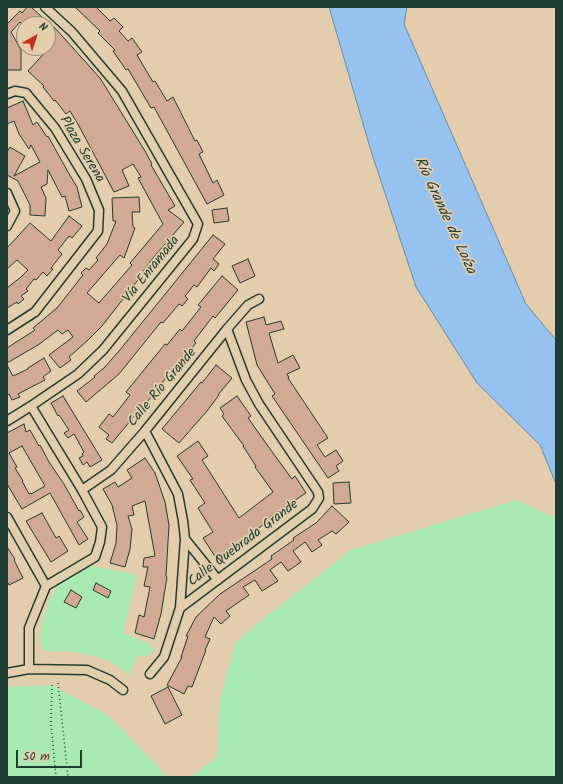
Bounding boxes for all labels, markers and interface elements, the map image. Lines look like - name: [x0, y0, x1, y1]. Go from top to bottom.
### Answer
- north arrow: [16, 16, 56, 56]
- text: N: [35, 18, 51, 37]
- street label: Plaza Serena: [55, 114, 107, 186]
- water label: Río Grande de Loíza: [409, 155, 479, 277]
- street label: Vía Enramada: [120, 233, 184, 307]
- street label: Calle Río Grande: [125, 345, 201, 431]
- street label: Calle Quebrada Grande: [185, 497, 303, 591]
- scale bar: [18, 742, 84, 768]
- text: 50 m: [23, 747, 50, 766]

